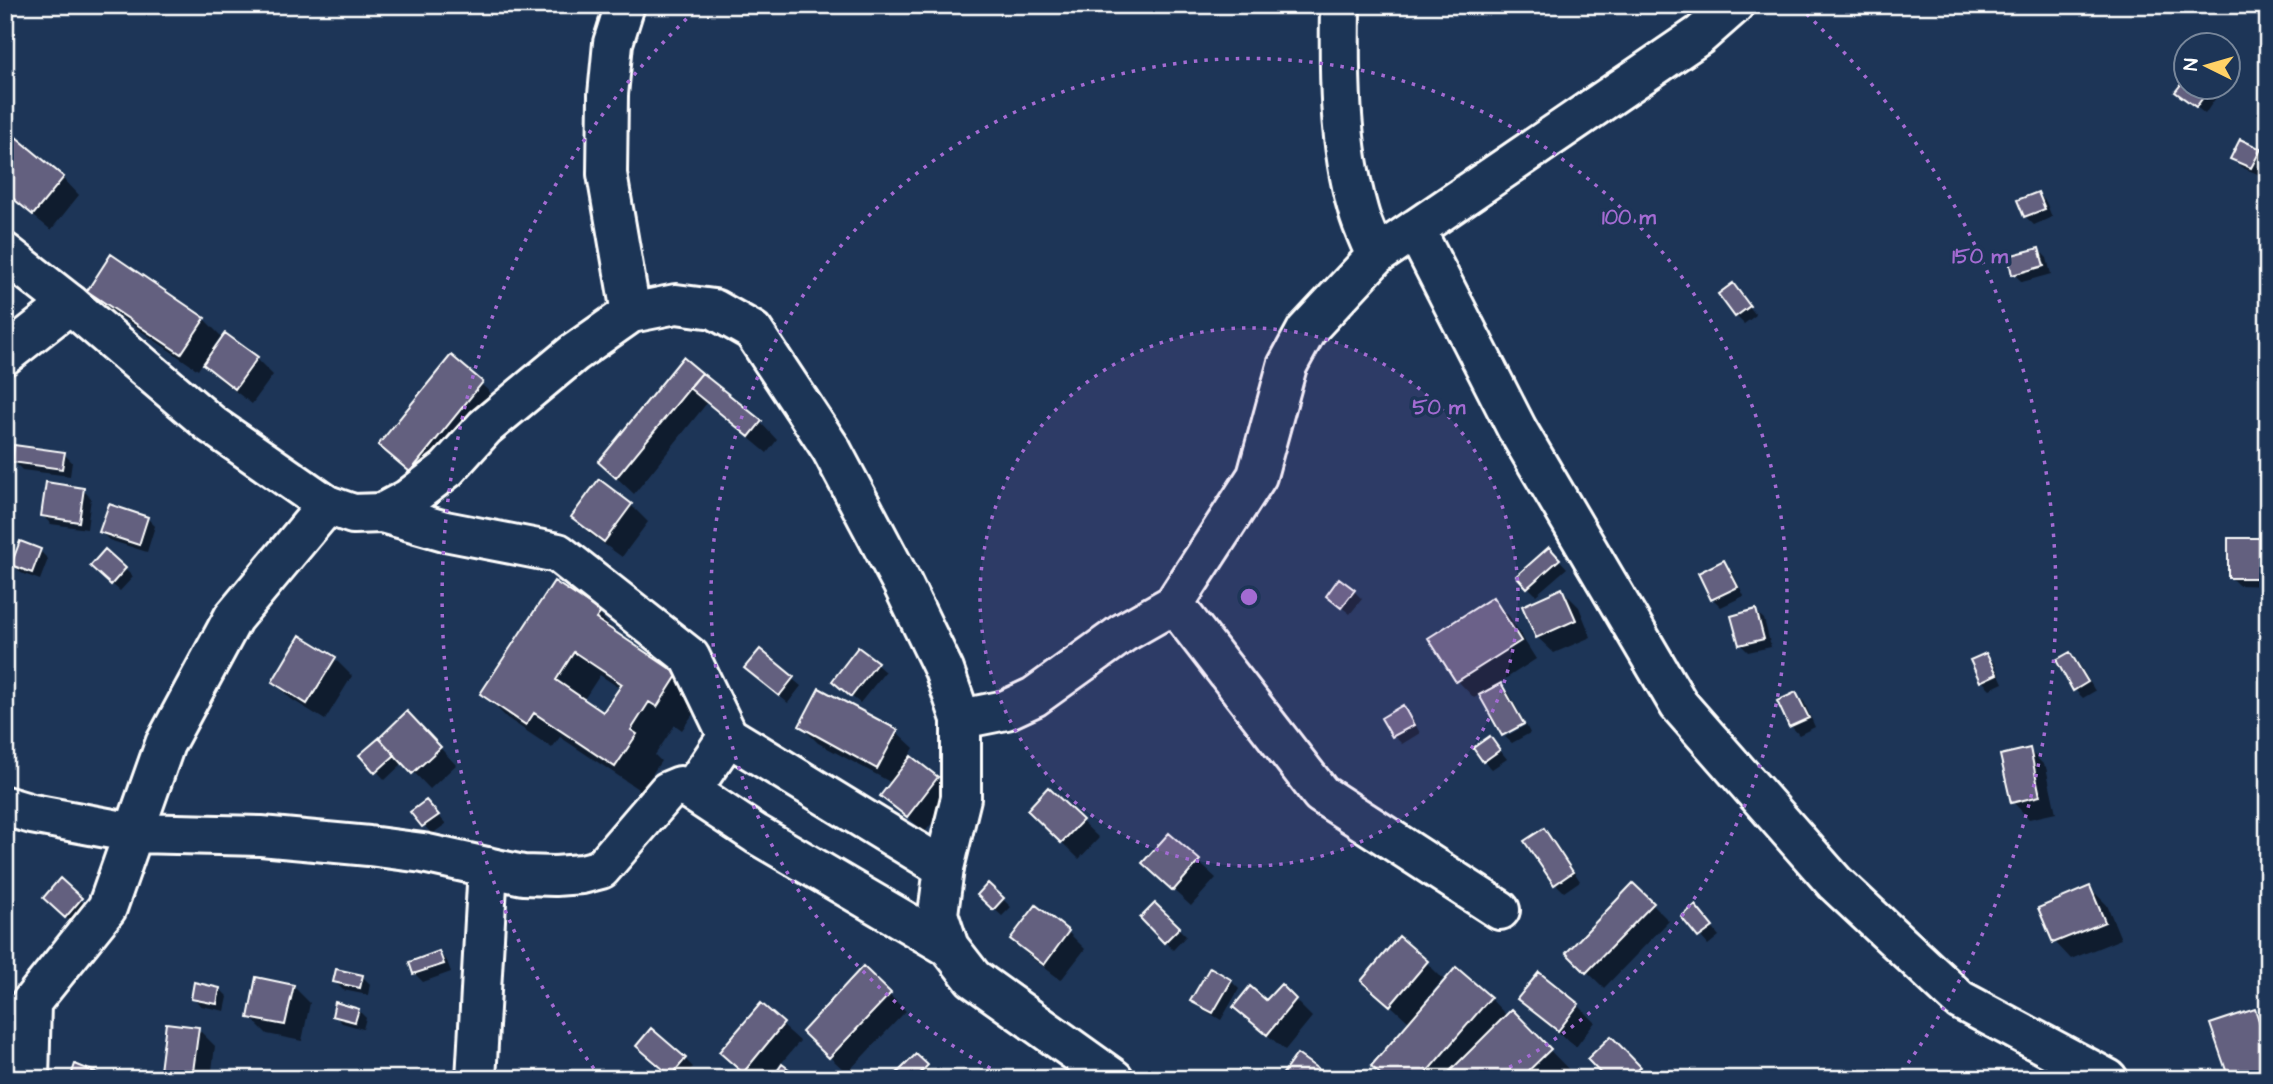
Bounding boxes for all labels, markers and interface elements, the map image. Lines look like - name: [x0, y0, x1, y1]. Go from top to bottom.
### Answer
- north arrow: [2172, 32, 2242, 102]
- text: N: [2178, 57, 2206, 72]
- text: 100 m: [1602, 203, 1657, 232]
- text: 150 m: [1952, 242, 2008, 271]
- text: 50 m: [1413, 393, 1466, 422]
- centre of rings: [1237, 585, 1261, 609]

